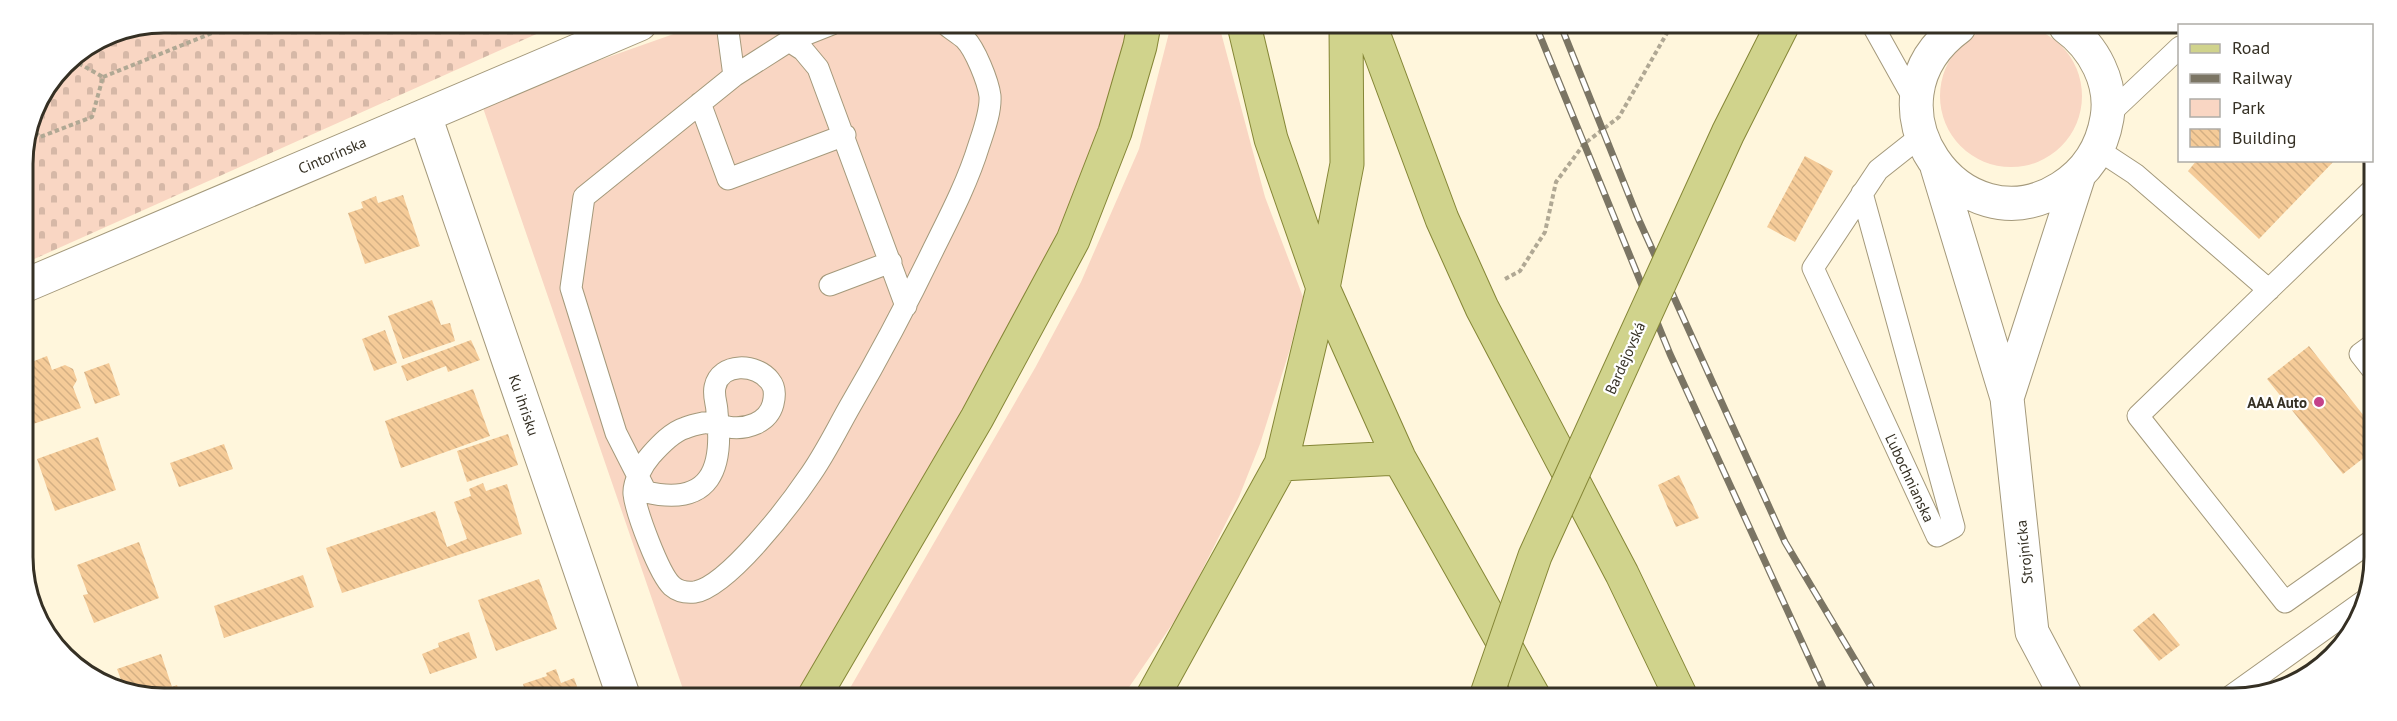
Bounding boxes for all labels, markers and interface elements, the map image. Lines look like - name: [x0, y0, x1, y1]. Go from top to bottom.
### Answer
- legend: [2178, 24, 2373, 162]
- text: Road: [2232, 36, 2270, 59]
- text: Railway: [2232, 66, 2293, 89]
- text: Park: [2232, 96, 2265, 119]
- text: Building: [2232, 126, 2296, 149]
- street label: Cintorínska: [295, 132, 369, 178]
- street label: Bardejovská: [1601, 319, 1649, 397]
- street label: Ku ihrisku: [505, 372, 543, 438]
- place label: AAA Auto: [2247, 393, 2307, 412]
- marker: AAA Auto: [2312, 395, 2326, 409]
- street label: Ľubochnianska: [1881, 431, 1939, 525]
- street label: Strojnícka: [2011, 519, 2037, 585]

